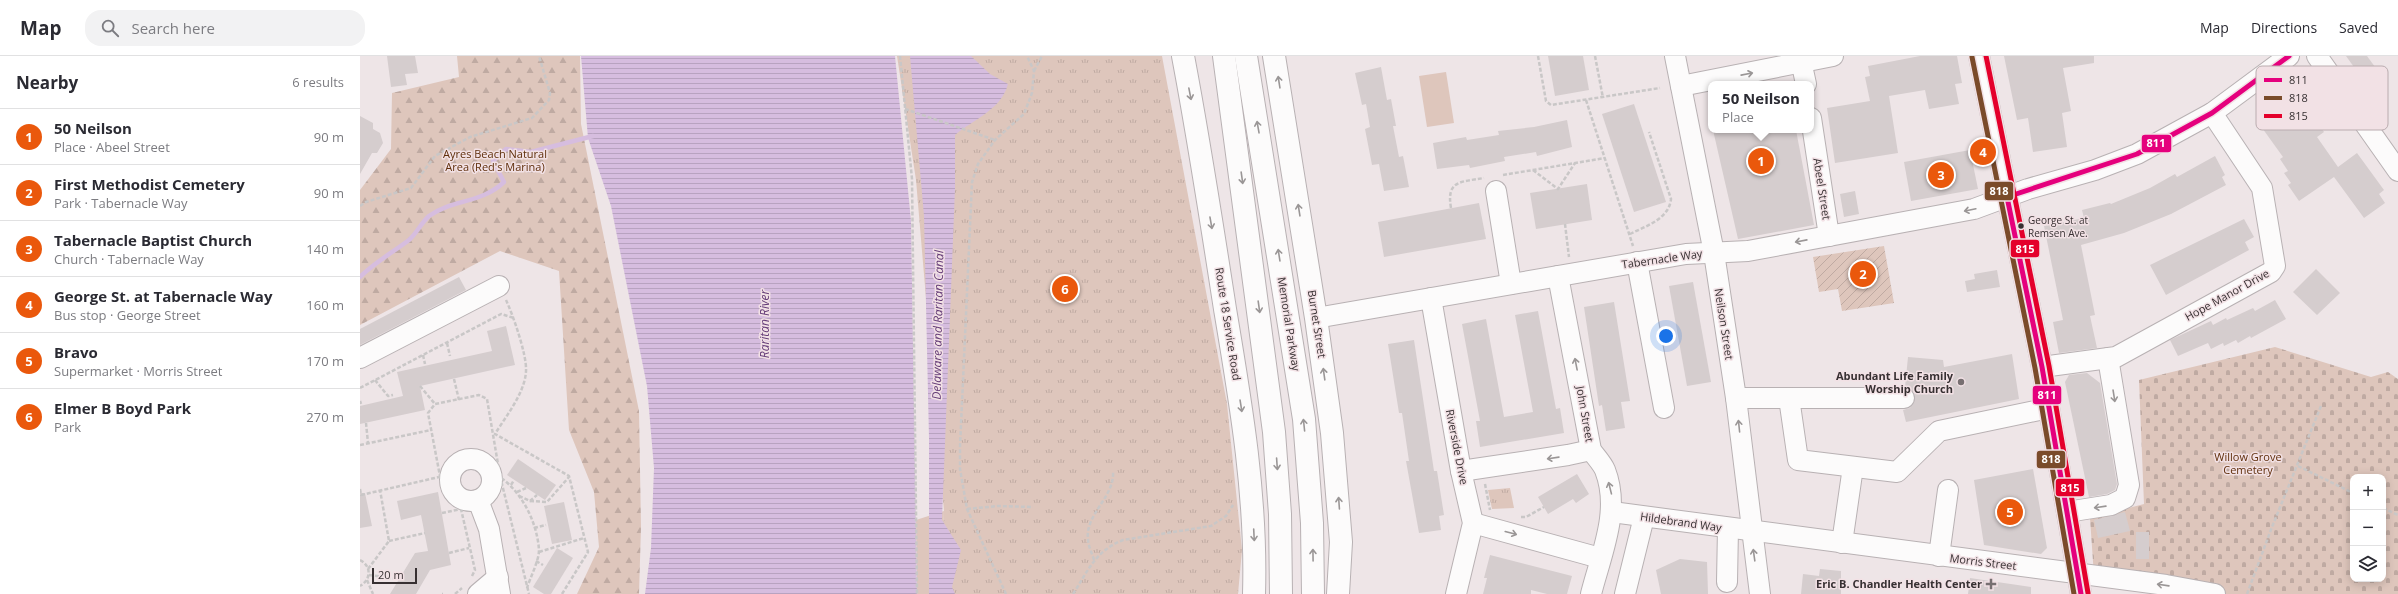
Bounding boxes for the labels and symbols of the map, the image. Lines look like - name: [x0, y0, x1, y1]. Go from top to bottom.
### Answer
- legend: [2256, 66, 2388, 130]
- one-way arrow: [1740, 69, 1753, 77]
- text: 811: [2289, 72, 2308, 87]
- one-way arrow: [1274, 76, 1282, 89]
- one-way arrow: [1187, 87, 1195, 100]
- text: 818: [2289, 90, 2308, 105]
- text: 815: [2289, 108, 2308, 123]
- one-way arrow: [1254, 121, 1262, 134]
- line badge: 811: [2141, 134, 2172, 153]
- text: 811: [2147, 135, 2165, 150]
- pin: 4: [1970, 137, 1996, 167]
- park label: Ayres Beach Natural Area (Red's Marina): [443, 146, 547, 174]
- pin: 1: [1748, 146, 1774, 176]
- street label: Abeel Street: [1810, 157, 1835, 221]
- pin: 3: [1928, 160, 1954, 190]
- one-way arrow: [1238, 171, 1245, 184]
- line badge: 818: [1984, 181, 2014, 201]
- text: 818: [1990, 183, 2008, 198]
- one-way arrow: [1295, 204, 1303, 217]
- one-way arrow: [1964, 206, 1977, 214]
- place label: George St. at Remsen Ave.: [2028, 213, 2088, 240]
- one-way arrow: [1207, 216, 1215, 229]
- marker: George St. at Remsen Ave.: [2016, 221, 2026, 231]
- one-way arrow: [1795, 238, 1808, 246]
- line badge: 815: [2010, 239, 2040, 258]
- text: 815: [2016, 241, 2034, 256]
- street label: Tabernacle Way: [1621, 245, 1704, 272]
- water label: Delaware and Raritan Canal: [928, 249, 947, 400]
- one-way arrow: [1275, 249, 1283, 262]
- pin: 2: [1850, 259, 1876, 289]
- street label: Hope Manor Drive: [2182, 265, 2272, 324]
- street label: Route 18 Service Road: [1212, 266, 1245, 381]
- pin: 6: [1052, 274, 1078, 304]
- street label: Memorial Parkway: [1275, 276, 1304, 373]
- street label: Neilson Street: [1711, 287, 1738, 361]
- water label: Raritan River: [756, 289, 773, 358]
- street label: Burnet Street: [1305, 289, 1330, 359]
- one-way arrow: [1255, 300, 1262, 313]
- your location: [1656, 326, 1676, 346]
- one-way arrow: [1571, 358, 1579, 371]
- one-way arrow: [1320, 368, 1328, 381]
- place label: Abundant Life Family Worship Church: [1836, 368, 1954, 396]
- marker: Abundant Life Family Worship Church: [1956, 377, 1966, 387]
- street label: John Street: [1573, 384, 1598, 443]
- line badge: 811: [2032, 385, 2062, 405]
- text: 811: [2038, 387, 2056, 402]
- one-way arrow: [2110, 389, 2118, 402]
- one-way arrow: [1237, 399, 1245, 412]
- street label: Riverside Drive: [1443, 408, 1472, 486]
- one-way arrow: [1300, 419, 1308, 432]
- one-way arrow: [1735, 420, 1743, 433]
- park label: Willow Grove Cemetery: [2214, 449, 2282, 477]
- line badge: 818: [2036, 450, 2066, 469]
- text: 818: [2042, 451, 2060, 466]
- one-way arrow: [1547, 454, 1560, 462]
- one-way arrow: [1273, 457, 1280, 470]
- line badge: 815: [2055, 478, 2085, 497]
- text: 815: [2061, 480, 2079, 495]
- one-way arrow: [1605, 482, 1613, 495]
- one-way arrow: [1335, 497, 1343, 510]
- pin: 5: [1997, 497, 2023, 527]
- one-way arrow: [2094, 503, 2107, 511]
- street label: Hildebrand Way: [1639, 508, 1723, 535]
- one-way arrow: [1251, 529, 1258, 542]
- one-way arrow: [1504, 530, 1517, 537]
- one-way arrow: [1309, 549, 1317, 562]
- one-way arrow: [1750, 549, 1758, 562]
- street label: Morris Street: [1949, 550, 2017, 573]
- scale bar: [372, 566, 417, 585]
- place label: Eric B. Chandler Health Center: [1816, 576, 1982, 591]
- marker: Eric B. Chandler Health Center: [1985, 578, 1997, 590]
- one-way arrow: [2157, 581, 2170, 589]

